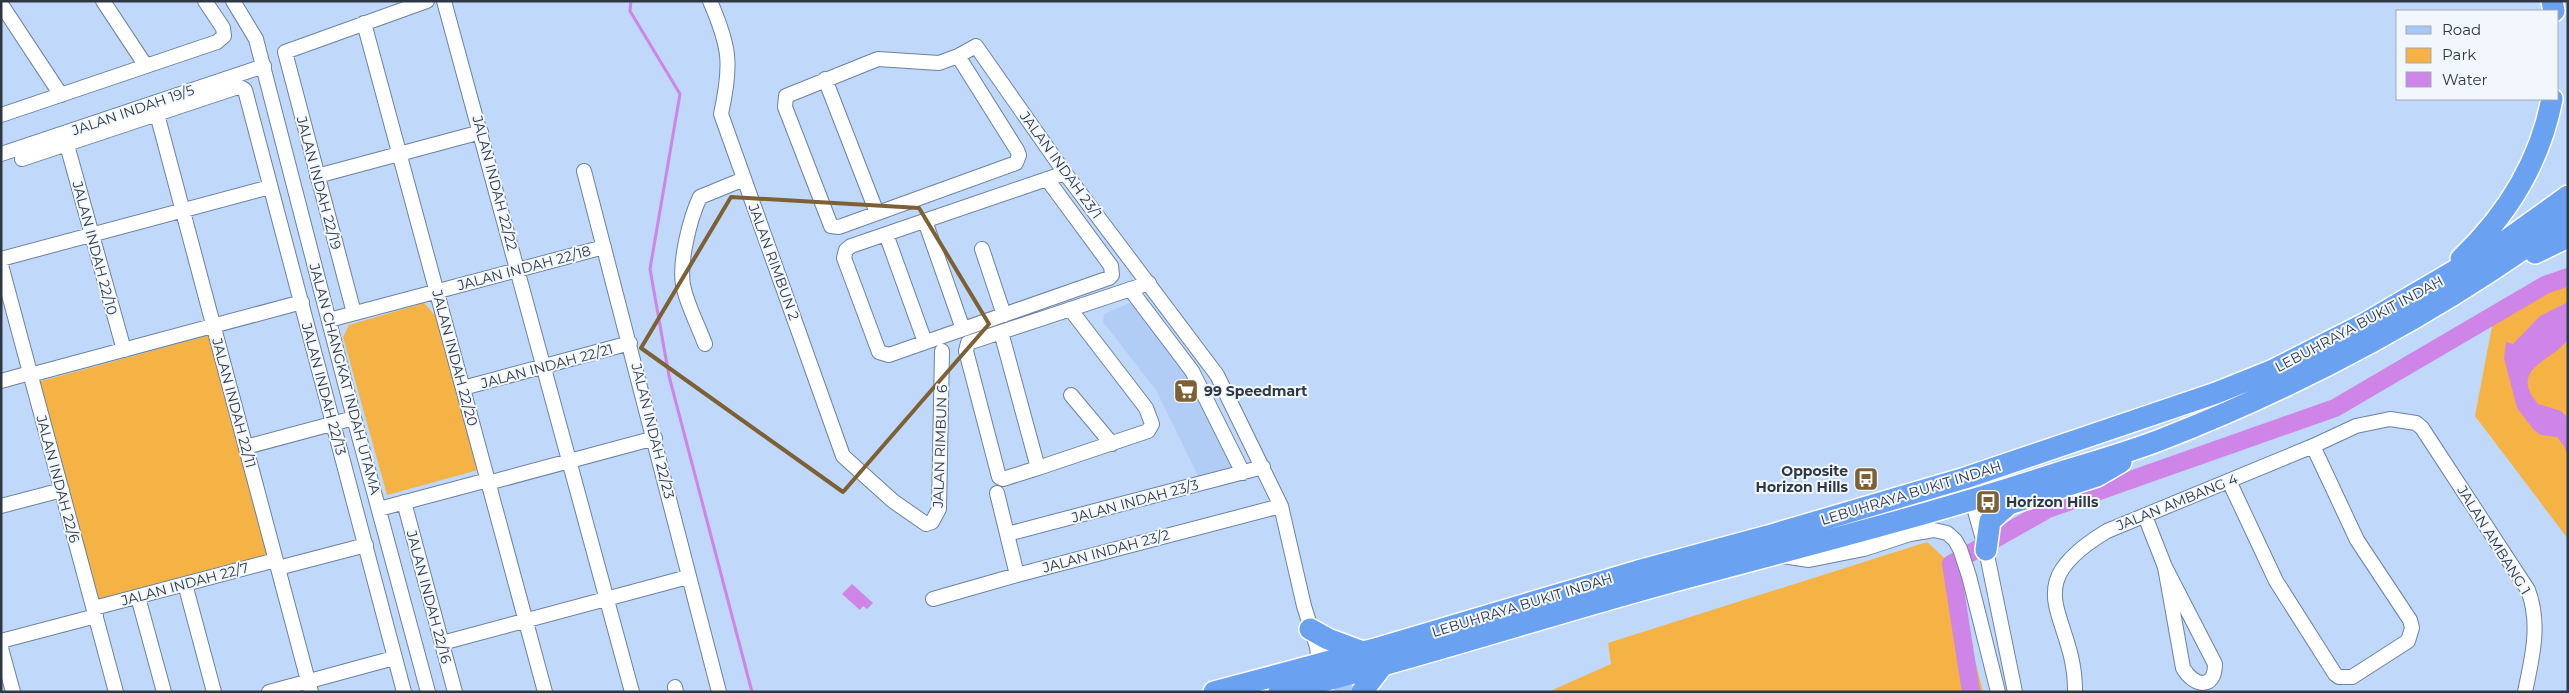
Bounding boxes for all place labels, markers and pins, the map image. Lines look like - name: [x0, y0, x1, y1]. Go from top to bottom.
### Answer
- supermarket icon: 99 Speedmart: [1173, 378, 1199, 404]
- place label: 99 Speedmart: [1204, 382, 1307, 400]
- place label: Opposite Horizon Hills: [1756, 462, 1849, 496]
- bus stop icon: Opposite Horizon Hills: [1853, 466, 1879, 492]
- bus stop icon: Horizon Hills: [1975, 489, 2001, 515]
- place label: Horizon Hills: [2006, 493, 2099, 511]

